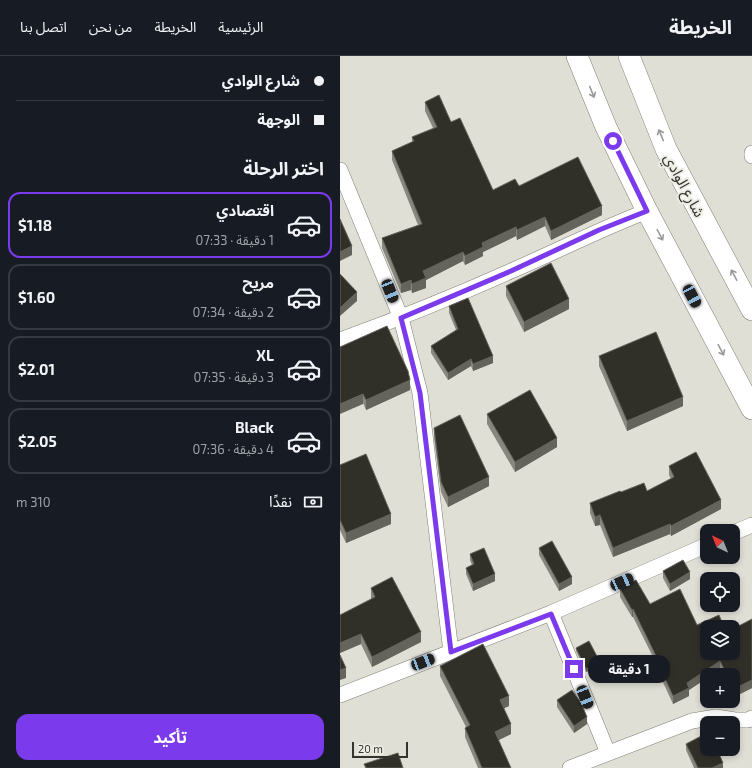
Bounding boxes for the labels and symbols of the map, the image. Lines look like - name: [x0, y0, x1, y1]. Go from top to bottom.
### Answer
- one-way arrow: [589, 86, 596, 98]
- one-way arrow: [656, 130, 664, 142]
- route start: [604, 132, 622, 150]
- street label: شارع الوادي: [657, 150, 709, 222]
- one-way arrow: [656, 229, 664, 241]
- one-way arrow: [729, 270, 737, 282]
- car: [380, 278, 400, 304]
- car: [681, 283, 703, 309]
- one-way arrow: [717, 343, 725, 355]
- north arrow: [700, 524, 740, 564]
- car: [609, 572, 635, 592]
- car: [410, 652, 436, 672]
- callout: 1 دقيقة: [588, 655, 670, 683]
- route end: [565, 660, 583, 678]
- car: [575, 684, 595, 710]
- scale bar: [352, 740, 408, 759]

